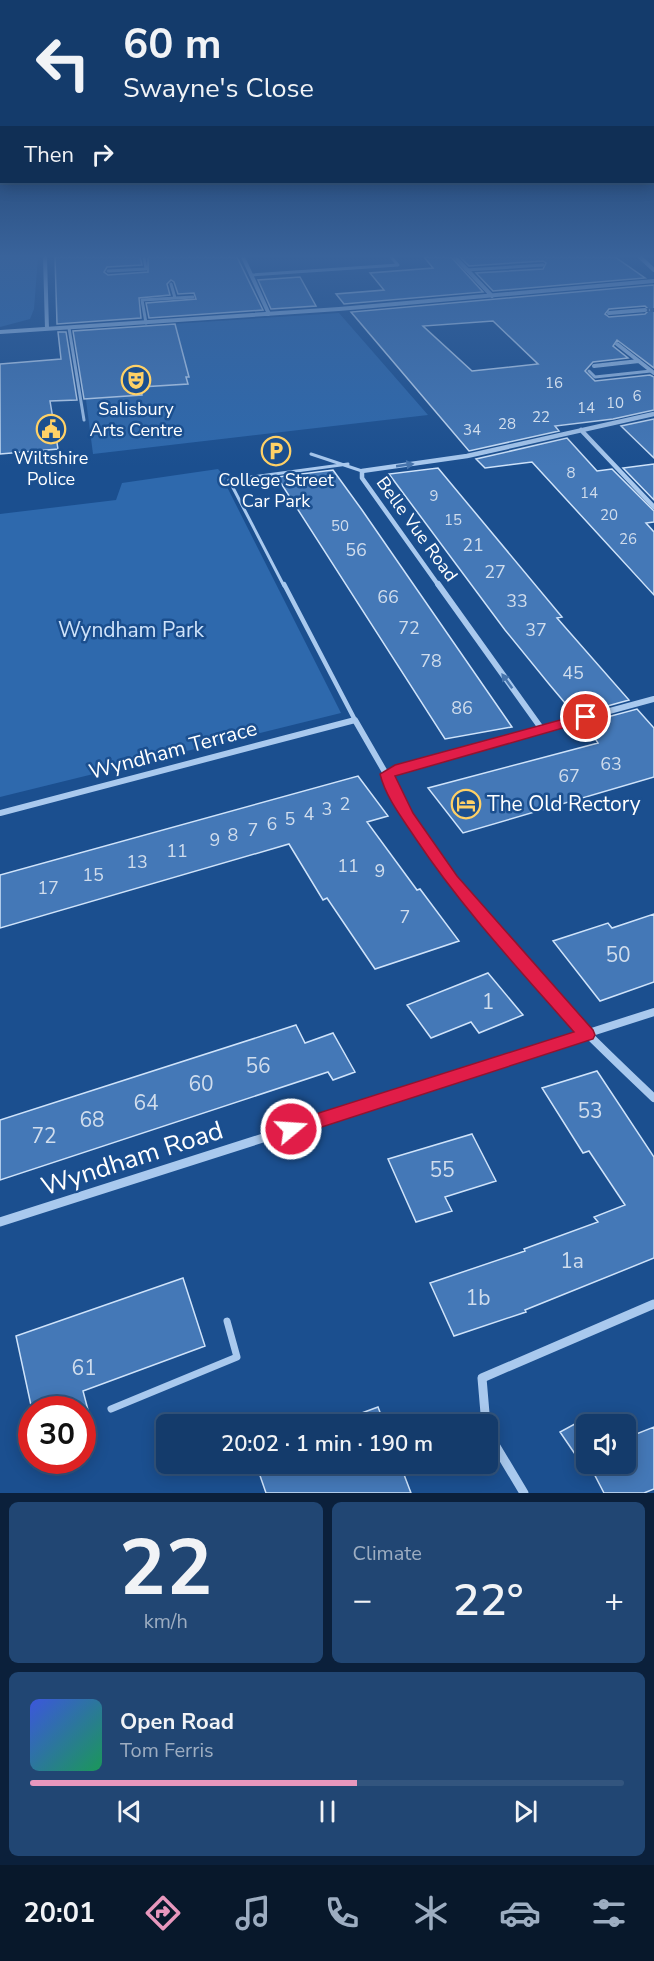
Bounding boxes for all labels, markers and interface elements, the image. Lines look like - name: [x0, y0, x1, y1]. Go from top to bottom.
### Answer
- text: 60 m: [123, 16, 222, 73]
- icon: left: [24, 24, 102, 102]
- text: Swayne's Close: [123, 70, 314, 107]
- icon: right: [86, 138, 119, 171]
- text: Then: [24, 140, 74, 170]
- theatre icon: Salisbury Arts Centre: [120, 364, 152, 396]
- house number: 16: [545, 373, 563, 393]
- house number: 6: [632, 386, 642, 406]
- house number: 10: [606, 393, 624, 413]
- place label: Salisbury Arts Centre: [89, 397, 183, 442]
- house number: 14: [577, 398, 595, 418]
- house number: 22: [532, 407, 550, 427]
- public building icon: Wiltshire Police: [35, 413, 67, 445]
- house number: 28: [498, 414, 516, 434]
- house number: 34: [463, 420, 481, 440]
- parking icon: College Street Car Park: [260, 435, 292, 467]
- place label: Wiltshire Police: [14, 446, 88, 491]
- one-way arrow: [396, 461, 415, 470]
- house number: 8: [566, 463, 576, 483]
- place label: College Street Car Park: [218, 468, 334, 513]
- street label: Belle Vue Road: [371, 472, 463, 586]
- house number: 14: [580, 483, 598, 503]
- house number: 9: [429, 486, 439, 506]
- house number: 20: [600, 505, 618, 525]
- house number: 15: [444, 510, 462, 530]
- house number: 50: [331, 516, 349, 536]
- house number: 26: [619, 529, 637, 549]
- house number: 21: [462, 533, 484, 557]
- house number: 56: [345, 538, 367, 562]
- house number: 27: [484, 560, 506, 584]
- house number: 66: [377, 585, 399, 609]
- house number: 33: [506, 589, 528, 613]
- park label: Wyndham Park: [58, 616, 204, 644]
- house number: 72: [398, 616, 420, 640]
- house number: 37: [525, 618, 547, 642]
- house number: 78: [420, 649, 442, 673]
- house number: 45: [562, 661, 584, 685]
- one-way arrow: [501, 673, 513, 689]
- pin: [560, 691, 611, 742]
- house number: 86: [451, 696, 473, 720]
- icon: arrive: [569, 700, 602, 733]
- street label: Wyndham Terrace: [86, 714, 260, 786]
- house number: 63: [600, 752, 622, 776]
- house number: 67: [558, 764, 580, 788]
- hotel icon: The Old Rectory: [450, 788, 482, 820]
- place label: The Old Rectory: [487, 790, 641, 818]
- house number: 2: [340, 792, 350, 816]
- house number: 3: [322, 797, 332, 821]
- house number: 4: [304, 802, 315, 826]
- house number: 5: [285, 807, 295, 831]
- house number: 6: [267, 812, 277, 836]
- house number: 7: [248, 818, 258, 842]
- house number: 8: [228, 823, 238, 847]
- house number: 9: [210, 828, 220, 852]
- house number: 11: [166, 839, 188, 863]
- house number: 13: [126, 850, 148, 874]
- house number: 11: [337, 854, 359, 878]
- house number: 9: [375, 859, 385, 883]
- house number: 15: [82, 863, 104, 887]
- house number: 17: [37, 876, 59, 900]
- house number: 7: [400, 905, 410, 929]
- house number: 50: [605, 941, 631, 969]
- house number: 1: [482, 988, 494, 1016]
- house number: 56: [245, 1052, 271, 1080]
- house number: 60: [188, 1070, 214, 1098]
- house number: 64: [133, 1089, 159, 1117]
- position arrow: [259, 1097, 323, 1161]
- house number: 53: [577, 1097, 603, 1125]
- house number: 68: [79, 1106, 105, 1134]
- street label: Wyndham Road: [37, 1113, 228, 1204]
- house number: 72: [31, 1122, 57, 1150]
- house number: 55: [429, 1156, 455, 1184]
- house number: 1a: [560, 1247, 584, 1275]
- house number: 1b: [466, 1284, 490, 1312]
- house number: 61: [71, 1354, 97, 1382]
- speed limit sign: 30: [18, 1396, 96, 1474]
- map controls: [576, 1414, 636, 1474]
- button: sound: [576, 1414, 636, 1474]
- text: 20:02 · 1 min · 190 m: [221, 1429, 433, 1459]
- text: 22: [119, 1515, 213, 1622]
- text: Climate: [353, 1540, 422, 1567]
- text: 22°: [453, 1570, 524, 1631]
- text: −: [353, 1578, 372, 1623]
- text: +: [604, 1578, 624, 1623]
- text: km/h: [144, 1608, 188, 1635]
- text: Open Road: [120, 1707, 234, 1737]
- text: Tom Ferris: [120, 1737, 214, 1764]
- icon: previous: [113, 1795, 146, 1828]
- icon: pause: [311, 1795, 344, 1828]
- icon: next: [509, 1795, 542, 1828]
- icon: directions: [142, 1892, 184, 1934]
- icon: music: [232, 1892, 274, 1934]
- icon: phone: [321, 1892, 363, 1934]
- icon: climate: [410, 1892, 452, 1934]
- icon: car: [499, 1892, 541, 1934]
- icon: filters: [588, 1892, 630, 1934]
- text: 20:01: [24, 1895, 95, 1932]

